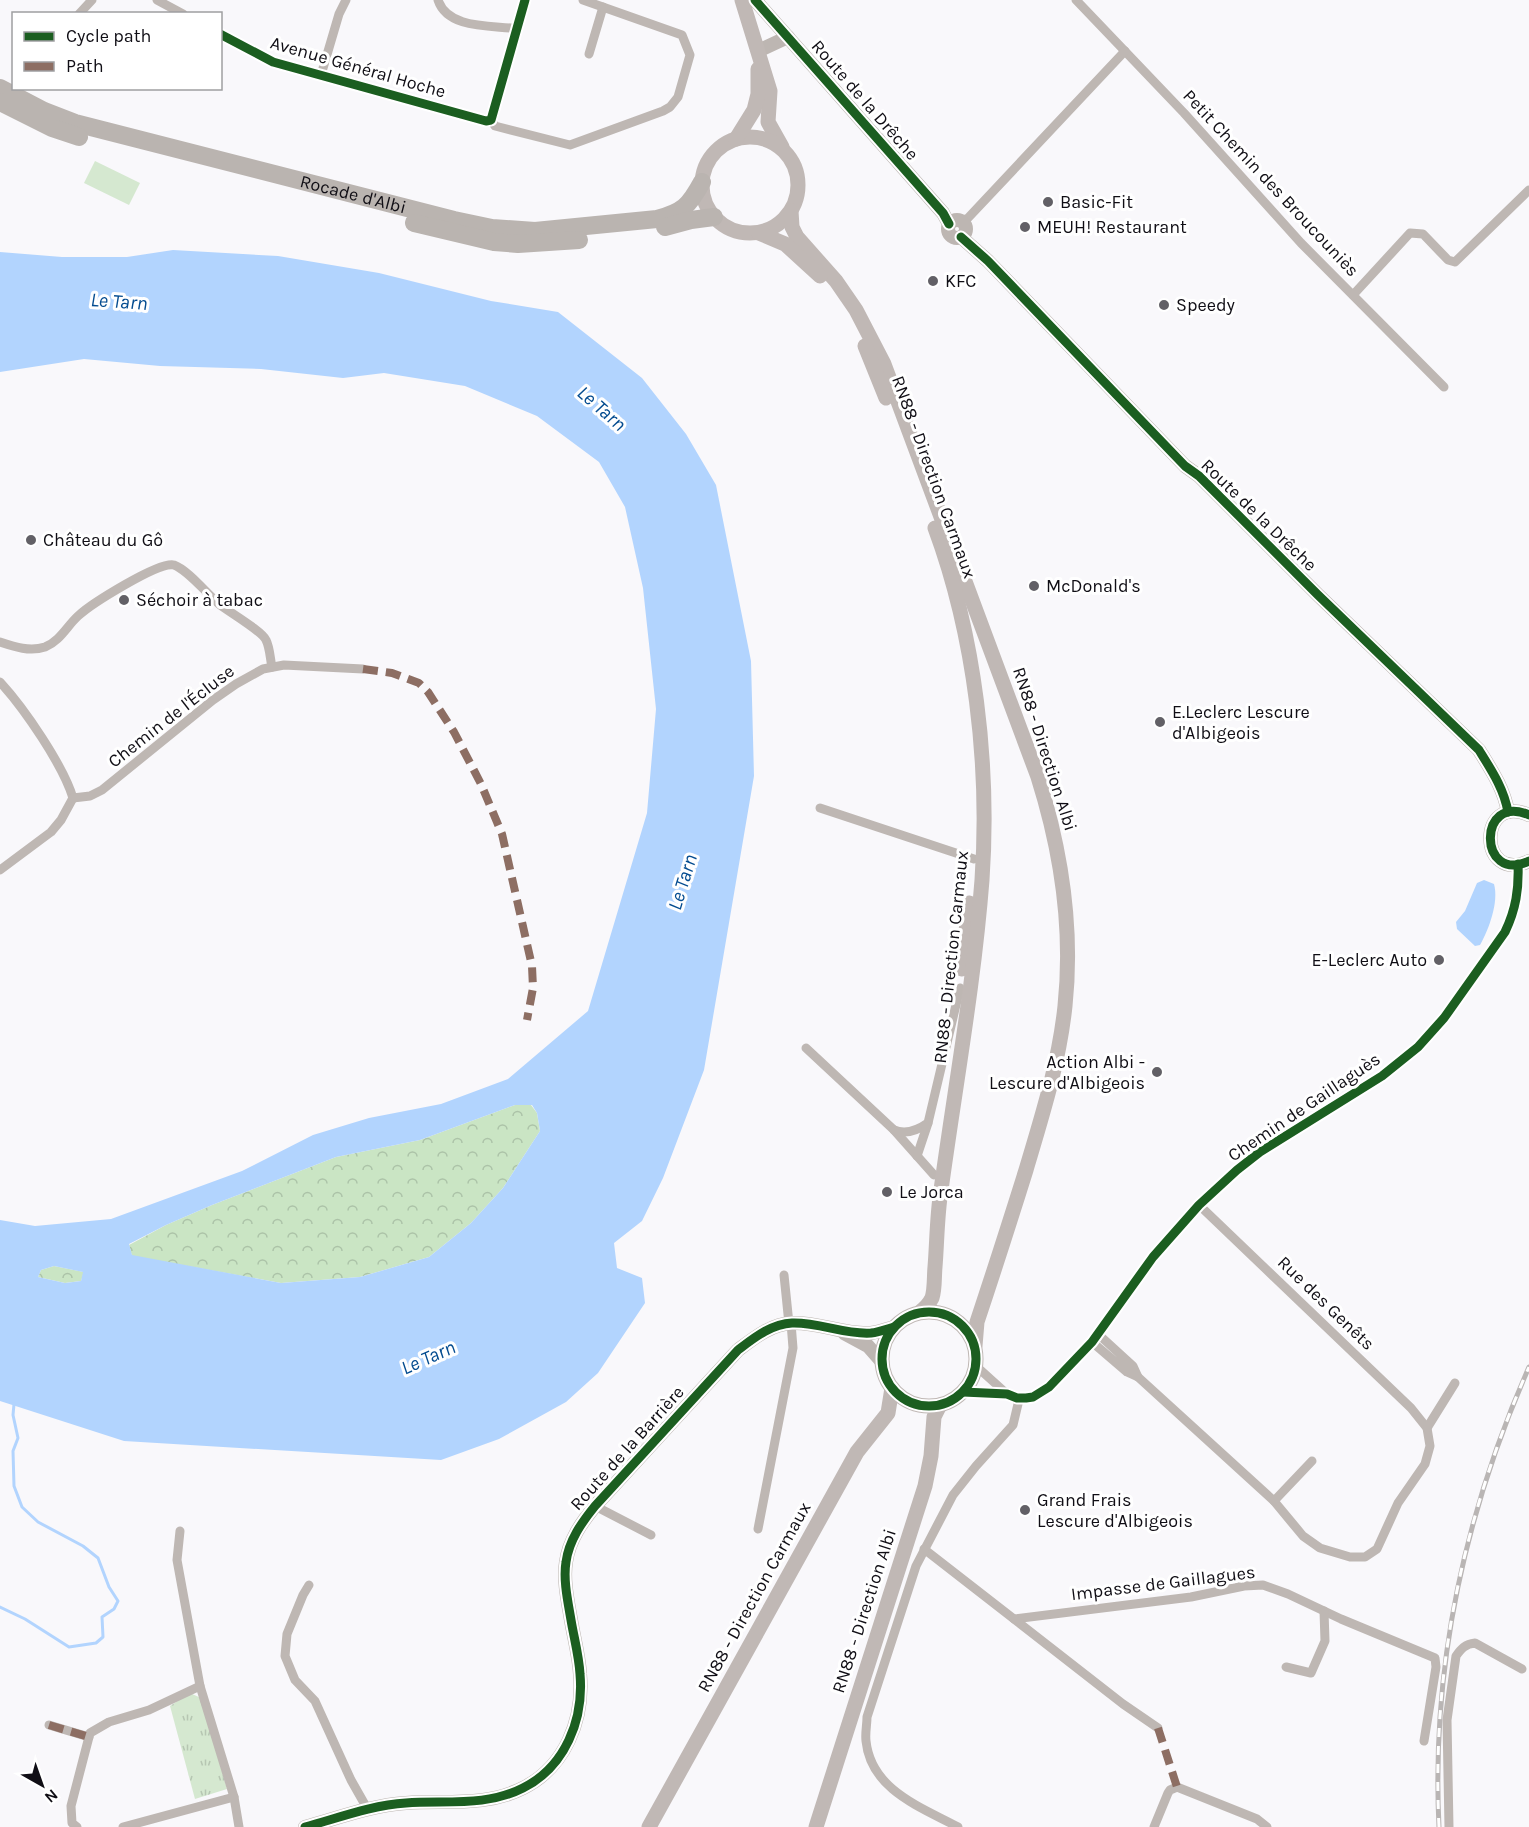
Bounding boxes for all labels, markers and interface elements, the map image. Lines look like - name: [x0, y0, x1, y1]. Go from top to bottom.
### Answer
- legend: [12, 12, 222, 90]
- text: Cycle path: [66, 25, 151, 47]
- street label: Avenue Général Hoche: [268, 31, 448, 103]
- street label: Route de la Drêche: [807, 35, 923, 165]
- text: Path: [66, 55, 104, 77]
- street label: Petit Chemin des Broucouniès: [1178, 85, 1364, 281]
- street label: Rocade d'Albi: [298, 170, 409, 218]
- place label: Basic-Fit: [1060, 191, 1133, 213]
- marker: Basic-Fit: [1041, 195, 1055, 209]
- place label: MEUH! Restaurant: [1037, 216, 1187, 238]
- marker: MEUH! Restaurant: [1018, 220, 1032, 234]
- place label: KFC: [945, 270, 976, 292]
- marker: KFC: [926, 274, 940, 288]
- water label: Le Tarn: [90, 288, 148, 315]
- place label: Speedy: [1176, 294, 1236, 316]
- marker: Speedy: [1157, 298, 1171, 312]
- street label: RN88 - Direction Carmaux: [887, 373, 981, 581]
- water label: Le Tarn: [573, 381, 631, 436]
- street label: Route de la Drêche: [1197, 454, 1321, 576]
- place label: Château du Gô: [43, 529, 163, 551]
- marker: Château du Gô: [24, 533, 38, 547]
- place label: McDonald's: [1046, 575, 1141, 597]
- marker: McDonald's: [1027, 579, 1041, 593]
- place label: Séchoir à tabac: [136, 589, 263, 611]
- marker: Séchoir à tabac: [117, 593, 131, 607]
- street label: Chemin de l'Écluse: [103, 659, 239, 772]
- street label: RN88 - Direction Albi: [1008, 664, 1082, 834]
- place label: E.Leclerc Lescure d'Albigeois: [1172, 701, 1310, 744]
- marker: E.Leclerc Lescure d'Albigeois: [1153, 715, 1167, 729]
- street label: RN88 - Direction Carmaux: [929, 849, 973, 1065]
- water label: Le Tarn: [663, 851, 702, 913]
- place label: E-Leclerc Auto: [1311, 949, 1427, 971]
- marker: E-Leclerc Auto: [1432, 953, 1446, 967]
- street label: Chemin de Gaillaguès: [1224, 1048, 1384, 1166]
- place label: Action Albi - Lescure d'Albigeois: [989, 1051, 1145, 1094]
- marker: Action Albi - Lescure d'Albigeois: [1150, 1065, 1164, 1079]
- place label: Le Jorca: [899, 1181, 964, 1203]
- marker: Le Jorca: [880, 1185, 894, 1199]
- street label: Rue des Genêts: [1273, 1251, 1379, 1355]
- water label: Le Tarn: [397, 1335, 459, 1380]
- street label: Route de la Barrière: [565, 1381, 689, 1515]
- place label: Grand Frais Lescure d'Albigeois: [1037, 1489, 1193, 1532]
- street label: RN88 - Direction Carmaux: [693, 1498, 815, 1696]
- marker: Grand Frais Lescure d'Albigeois: [1018, 1503, 1032, 1517]
- street label: RN88 - Direction Albi: [827, 1526, 901, 1696]
- street label: Impasse de Gaillagues: [1070, 1561, 1256, 1605]
- north arrow: [12, 1755, 72, 1815]
- text: N: [41, 1785, 62, 1807]

